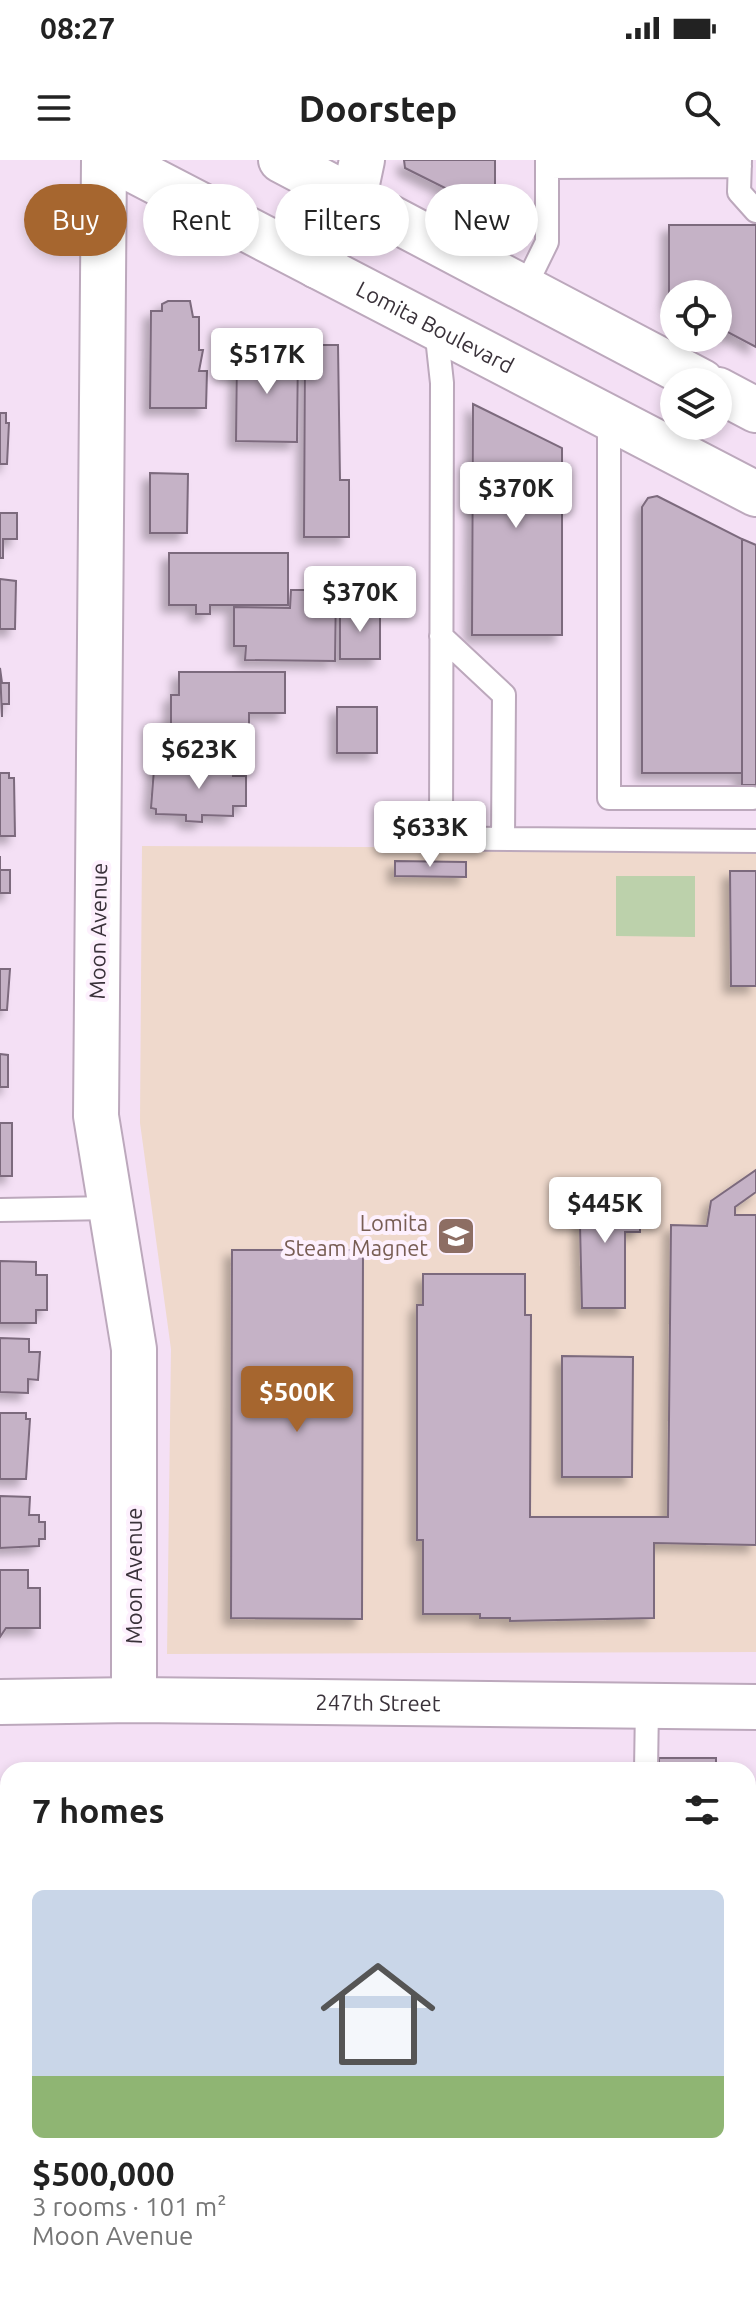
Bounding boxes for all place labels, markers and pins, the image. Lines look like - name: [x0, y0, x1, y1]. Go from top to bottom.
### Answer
- pin: $517K: [211, 328, 323, 396]
- pin: $370K: [460, 462, 572, 530]
- pin: $370K: [304, 566, 416, 634]
- pin: $623K: [143, 723, 255, 791]
- pin: $633K: [374, 801, 486, 869]
- pin: $445K: [549, 1177, 661, 1245]
- place label: Lomita Steam Magnet: [284, 1210, 428, 1260]
- school or university icon: Lomita Steam Magnet: [435, 1215, 477, 1257]
- pin: $500K: [241, 1366, 353, 1434]

